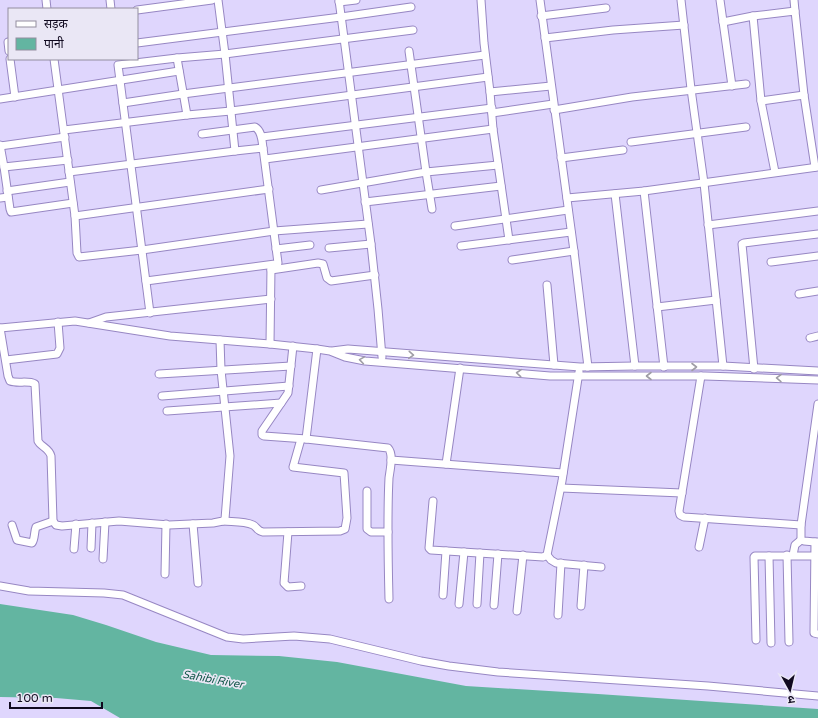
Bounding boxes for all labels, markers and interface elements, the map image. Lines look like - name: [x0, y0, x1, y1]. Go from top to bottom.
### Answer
- legend: [8, 8, 138, 60]
- text: सड़क: [44, 17, 69, 31]
- text: पानी: [44, 36, 65, 51]
- one-way arrow: [408, 350, 414, 359]
- one-way arrow: [359, 356, 365, 365]
- one-way arrow: [691, 362, 697, 371]
- one-way arrow: [516, 369, 522, 378]
- one-way arrow: [646, 372, 652, 380]
- one-way arrow: [776, 374, 782, 382]
- water label: Sahibi River: [181, 668, 246, 692]
- north arrow: [770, 670, 810, 710]
- scale bar: [10, 684, 102, 710]
- text: 100 m: [16, 691, 53, 705]
- text: उ: [787, 693, 795, 706]

